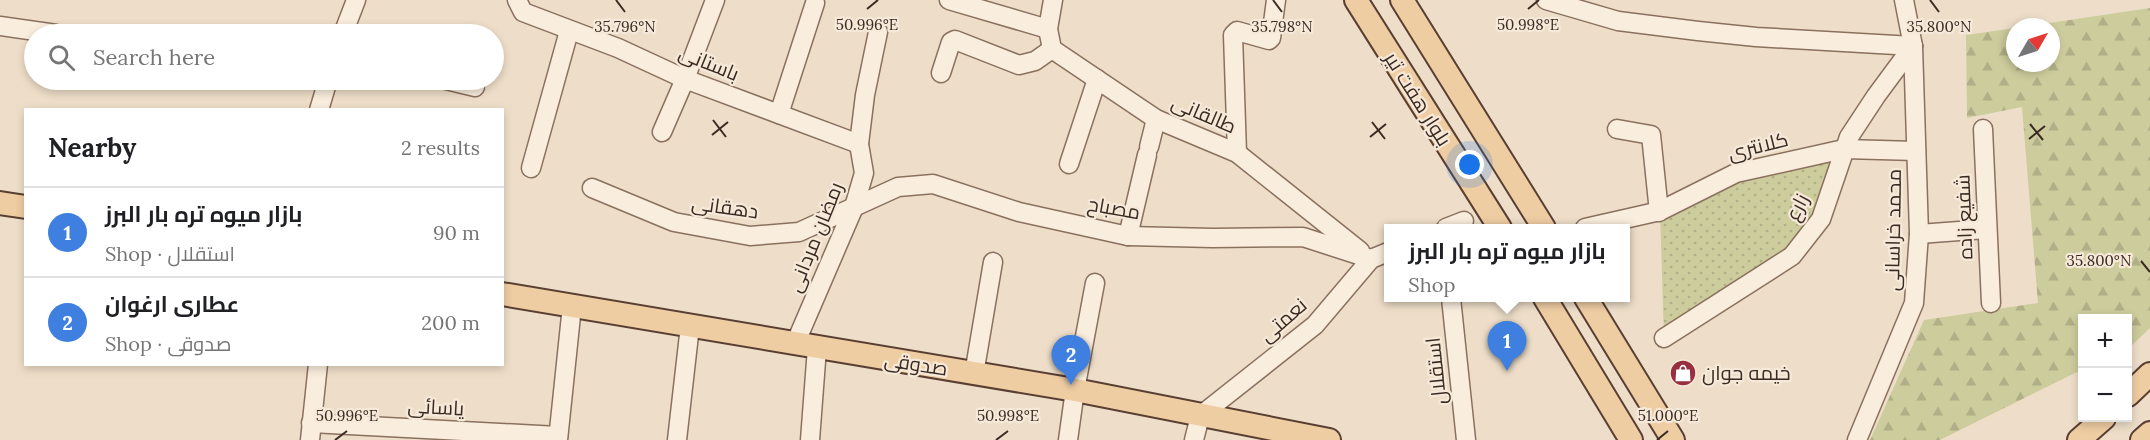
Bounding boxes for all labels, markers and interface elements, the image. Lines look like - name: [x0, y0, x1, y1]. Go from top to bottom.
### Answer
- text: 50.996°E: [836, 15, 898, 34]
- text: 50.998°E: [1497, 15, 1559, 34]
- text: 35.796°N: [594, 17, 656, 36]
- text: 35.798°N: [1251, 17, 1313, 36]
- text: 35.800°N: [1907, 17, 1971, 36]
- north arrow: [2006, 18, 2060, 72]
- search box: [24, 24, 504, 90]
- street label: باستانی: [675, 39, 743, 87]
- icon: search: [45, 41, 78, 74]
- text: Search here: [93, 43, 215, 71]
- street label: بلوار هفت تیر: [1379, 46, 1457, 151]
- street label: طالقانی: [1168, 89, 1240, 139]
- street label: کلانتری: [1725, 126, 1791, 166]
- text: Nearby: [48, 131, 136, 164]
- text: 2 results: [401, 135, 480, 160]
- your location: [1455, 150, 1484, 179]
- street label: محمد خراسانی: [1879, 169, 1907, 291]
- street label: شفیع زاده: [1950, 174, 1979, 260]
- street label: رمضان مردانی: [781, 178, 849, 296]
- street label: دهقانی: [690, 189, 760, 225]
- street label: زارع: [1779, 189, 1816, 225]
- street label: مصباح: [1085, 191, 1142, 226]
- text: بازار میوه تره بار البرز: [105, 200, 302, 228]
- text: 1: [63, 220, 72, 245]
- text: 90 m: [433, 220, 480, 245]
- popup: [1384, 224, 1630, 302]
- text: بازار میوه تره بار البرز: [1408, 237, 1606, 265]
- text: Shop · استقلال: [105, 241, 235, 266]
- text: 35.800°N: [2067, 251, 2131, 270]
- text: Shop: [1408, 272, 1455, 297]
- text: عطاری ارغوان: [105, 290, 239, 318]
- street label: نعمتی: [1254, 292, 1312, 348]
- text: 2: [62, 310, 73, 335]
- text: 200 m: [421, 310, 480, 335]
- map controls: [2078, 314, 2132, 422]
- button: +: [2078, 314, 2132, 368]
- pin: 1: [1488, 322, 1526, 371]
- text: Shop · صدوقی: [105, 331, 231, 356]
- pin: 2: [1052, 336, 1090, 385]
- street label: استقلال: [1420, 336, 1452, 406]
- street label: صدوقی: [882, 346, 950, 382]
- shop icon: خیمه جوان: [1668, 358, 1698, 388]
- place label: خیمه جوان: [1702, 360, 1791, 386]
- button: −: [2078, 368, 2132, 422]
- street label: یاسائی: [407, 393, 466, 422]
- text: 50.996°E: [316, 406, 378, 425]
- text: 50.998°E: [977, 406, 1039, 425]
- text: 51.000°E: [1638, 406, 1698, 425]

